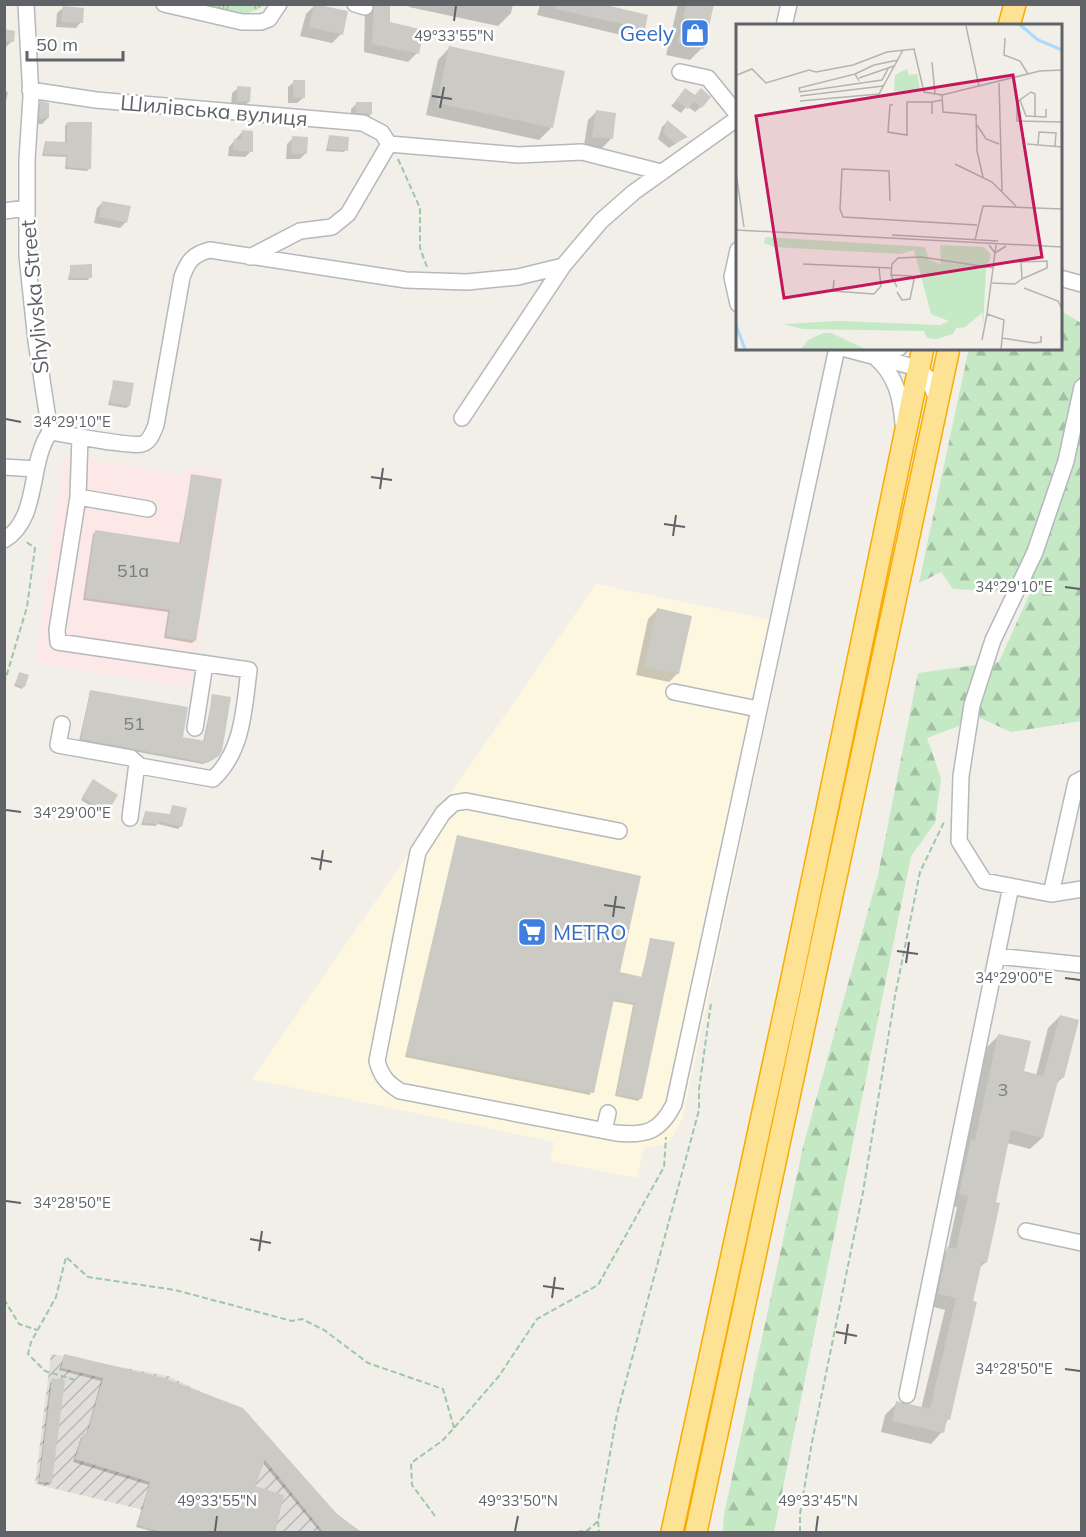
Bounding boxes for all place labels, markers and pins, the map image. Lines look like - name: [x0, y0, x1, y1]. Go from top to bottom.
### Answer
- shop icon: Geely: [679, 17, 711, 49]
- place label: Geely: [620, 20, 674, 46]
- supermarket icon: METRO: [516, 916, 548, 948]
- place label: METRO: [553, 919, 626, 945]

